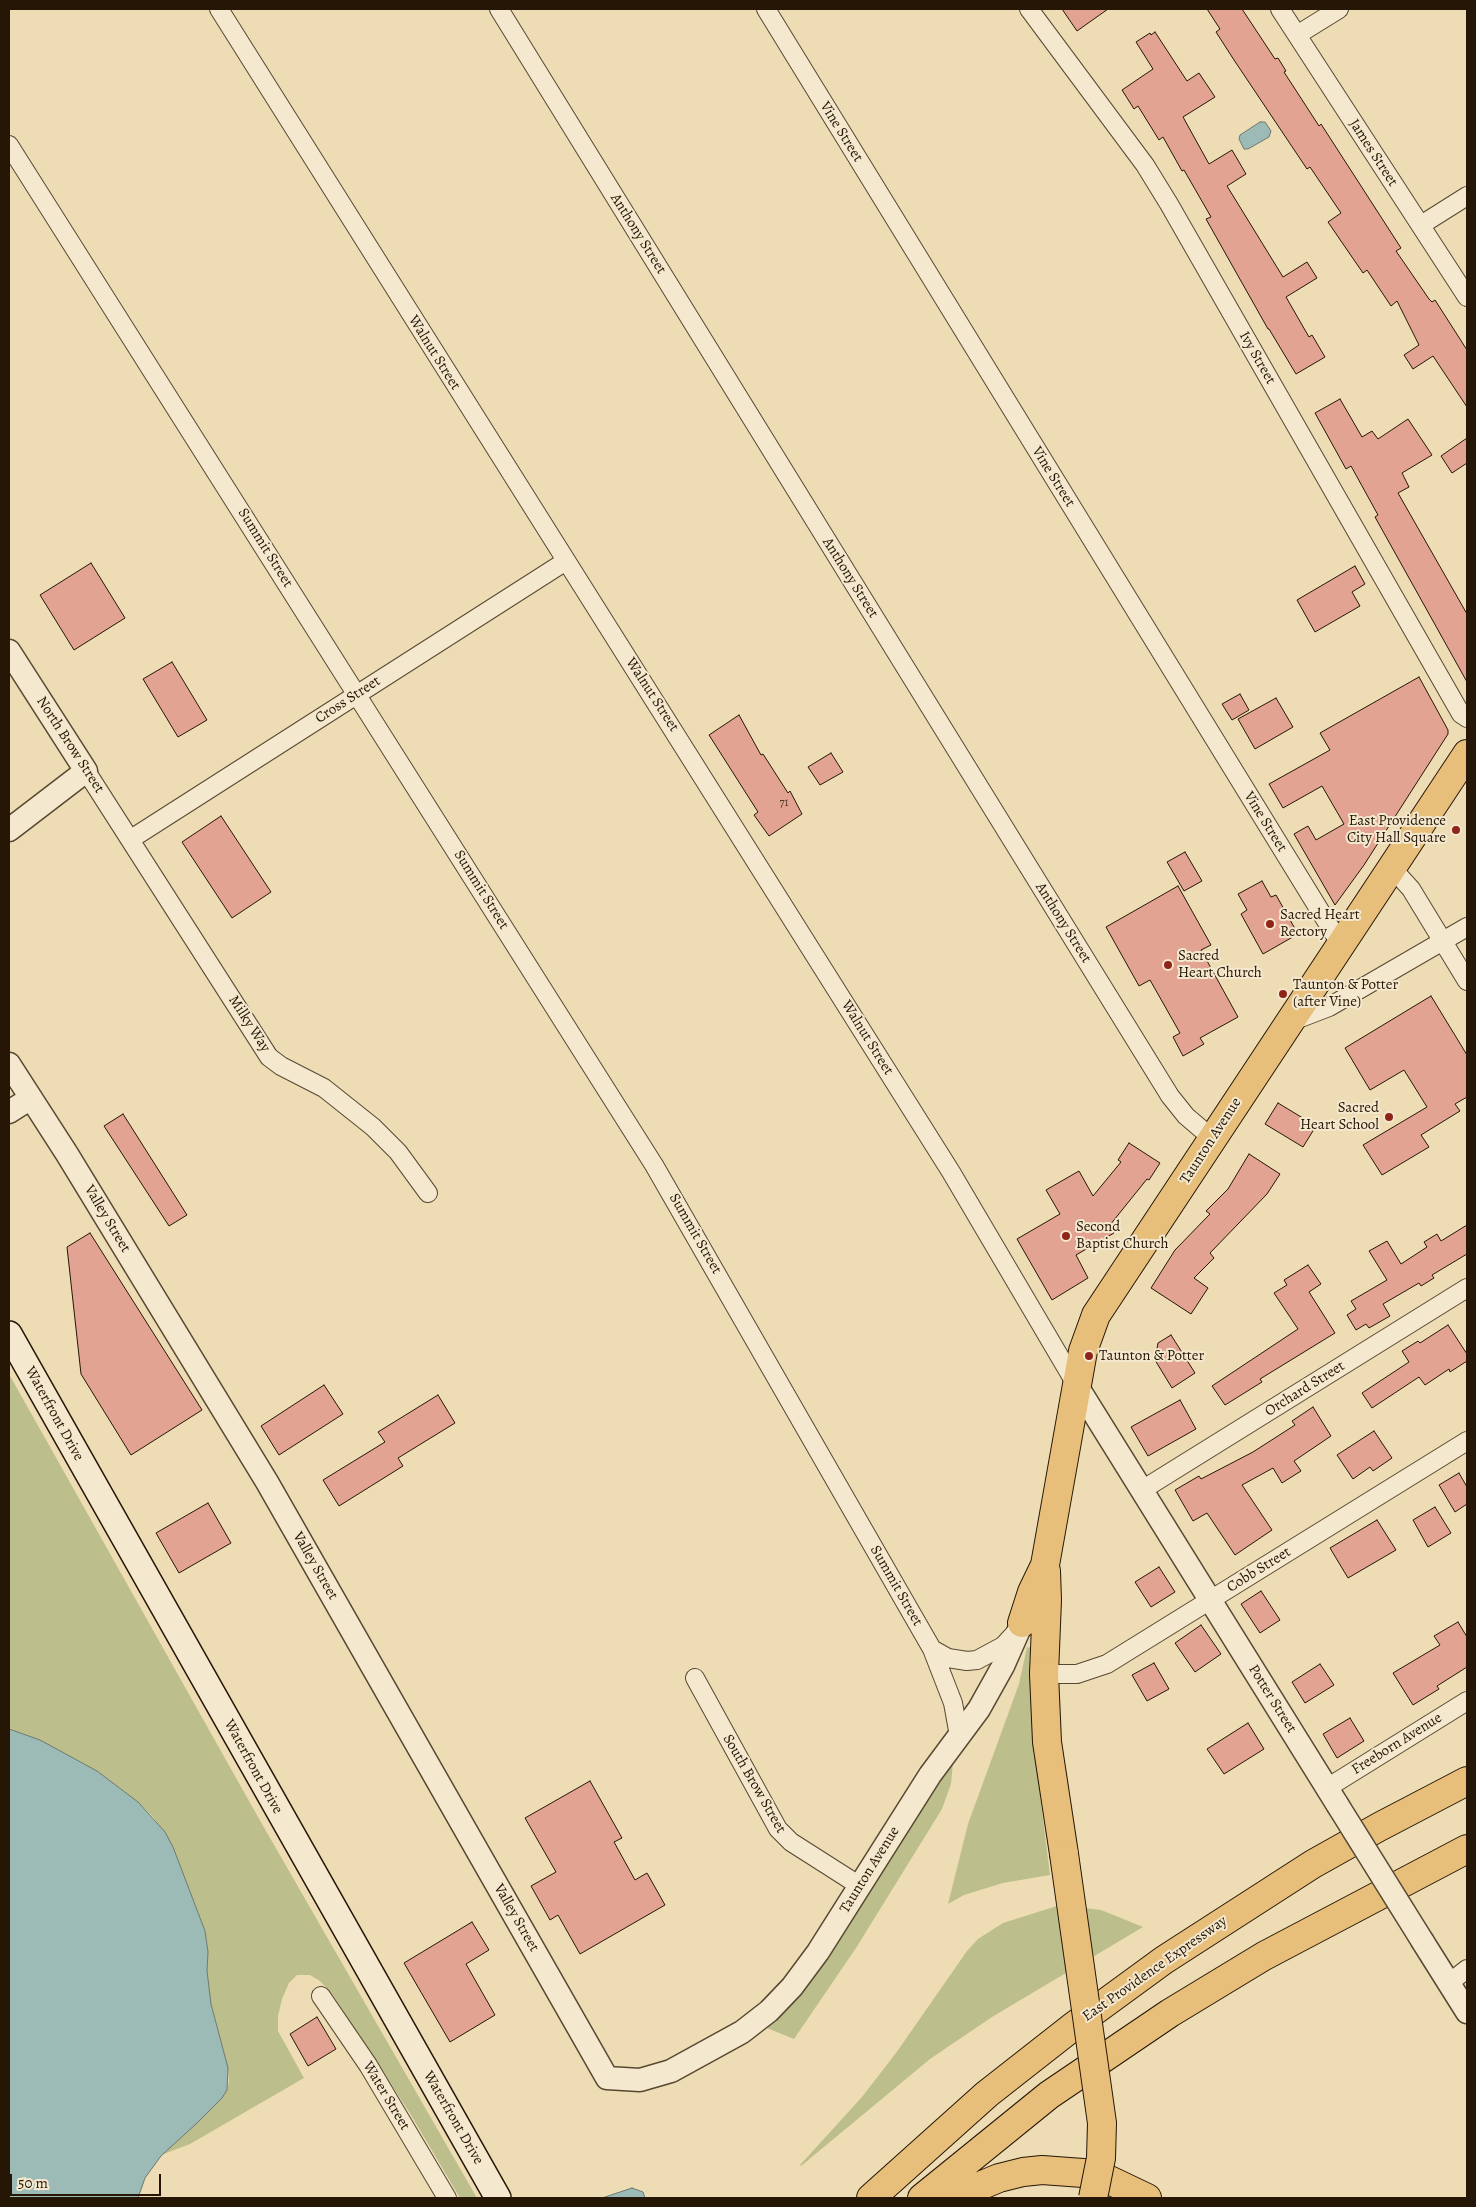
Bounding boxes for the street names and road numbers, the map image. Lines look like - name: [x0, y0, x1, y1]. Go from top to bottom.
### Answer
- street label: Vine Street: [815, 99, 867, 165]
- street label: James Street: [1345, 116, 1401, 190]
- street label: Anthony Street: [606, 190, 670, 278]
- street label: Walnut Street: [404, 312, 464, 394]
- street label: Ivy Street: [1235, 328, 1279, 388]
- street label: Vine Street: [1027, 444, 1079, 510]
- street label: Summit Street: [234, 505, 296, 591]
- street label: Anthony Street: [818, 534, 882, 622]
- street label: Walnut Street: [621, 655, 683, 735]
- street label: Cross Street: [312, 672, 384, 728]
- street label: North Brow Street: [32, 693, 108, 797]
- street label: Vine Street: [1239, 789, 1291, 855]
- street label: Summit Street: [450, 847, 512, 933]
- street label: Anthony Street: [1031, 879, 1095, 967]
- street label: Milky Way: [224, 992, 274, 1056]
- street label: Walnut Street: [837, 997, 897, 1079]
- street label: Taunton Avenue: [1176, 1095, 1246, 1187]
- street label: Valley Street: [80, 1182, 134, 1256]
- street label: Summit Street: [665, 1191, 725, 1277]
- street label: Orchard Street: [1262, 1357, 1348, 1421]
- street label: Waterfront Drive: [21, 1364, 87, 1464]
- street label: Valley Street: [288, 1529, 342, 1603]
- street label: Summit Street: [866, 1543, 926, 1629]
- street label: Cobb Street: [1224, 1543, 1294, 1597]
- street label: Potter Street: [1244, 1661, 1300, 1737]
- street label: Freeborn Avenue: [1349, 1709, 1445, 1779]
- street label: Waterfront Drive: [220, 1717, 286, 1817]
- street label: South Brow Street: [718, 1731, 790, 1837]
- street label: Taunton Avenue: [836, 1823, 904, 1917]
- street label: Valley Street: [489, 1881, 543, 1955]
- street label: East Providence Expressway: [1079, 1912, 1231, 2026]
- street label: Water Street: [358, 2058, 414, 2134]
- street label: Waterfront Drive: [419, 2068, 487, 2168]

